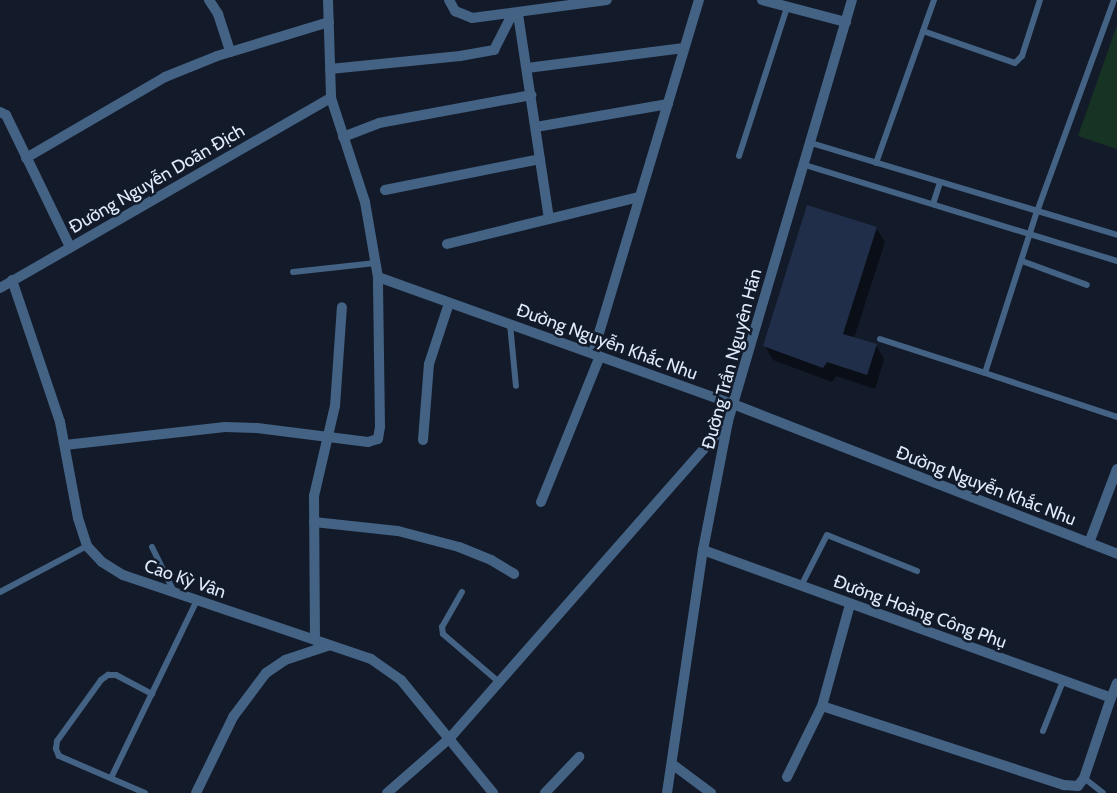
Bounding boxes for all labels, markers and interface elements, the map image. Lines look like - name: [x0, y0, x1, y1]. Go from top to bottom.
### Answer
- street label: Đường Nguyễn Doãn Địch: [65, 120, 249, 238]
- street label: Đường Trần Nguyên Hãn: [697, 266, 767, 452]
- street label: Đường Nguyễn Khắc Nhu: [514, 299, 700, 385]
- street label: Đường Nguyễn Khắc Nhu: [893, 442, 1079, 530]
- street label: Cao Kỳ Vân: [141, 555, 229, 603]
- street label: Đường Hoàng Công Phụ: [830, 571, 1010, 653]

